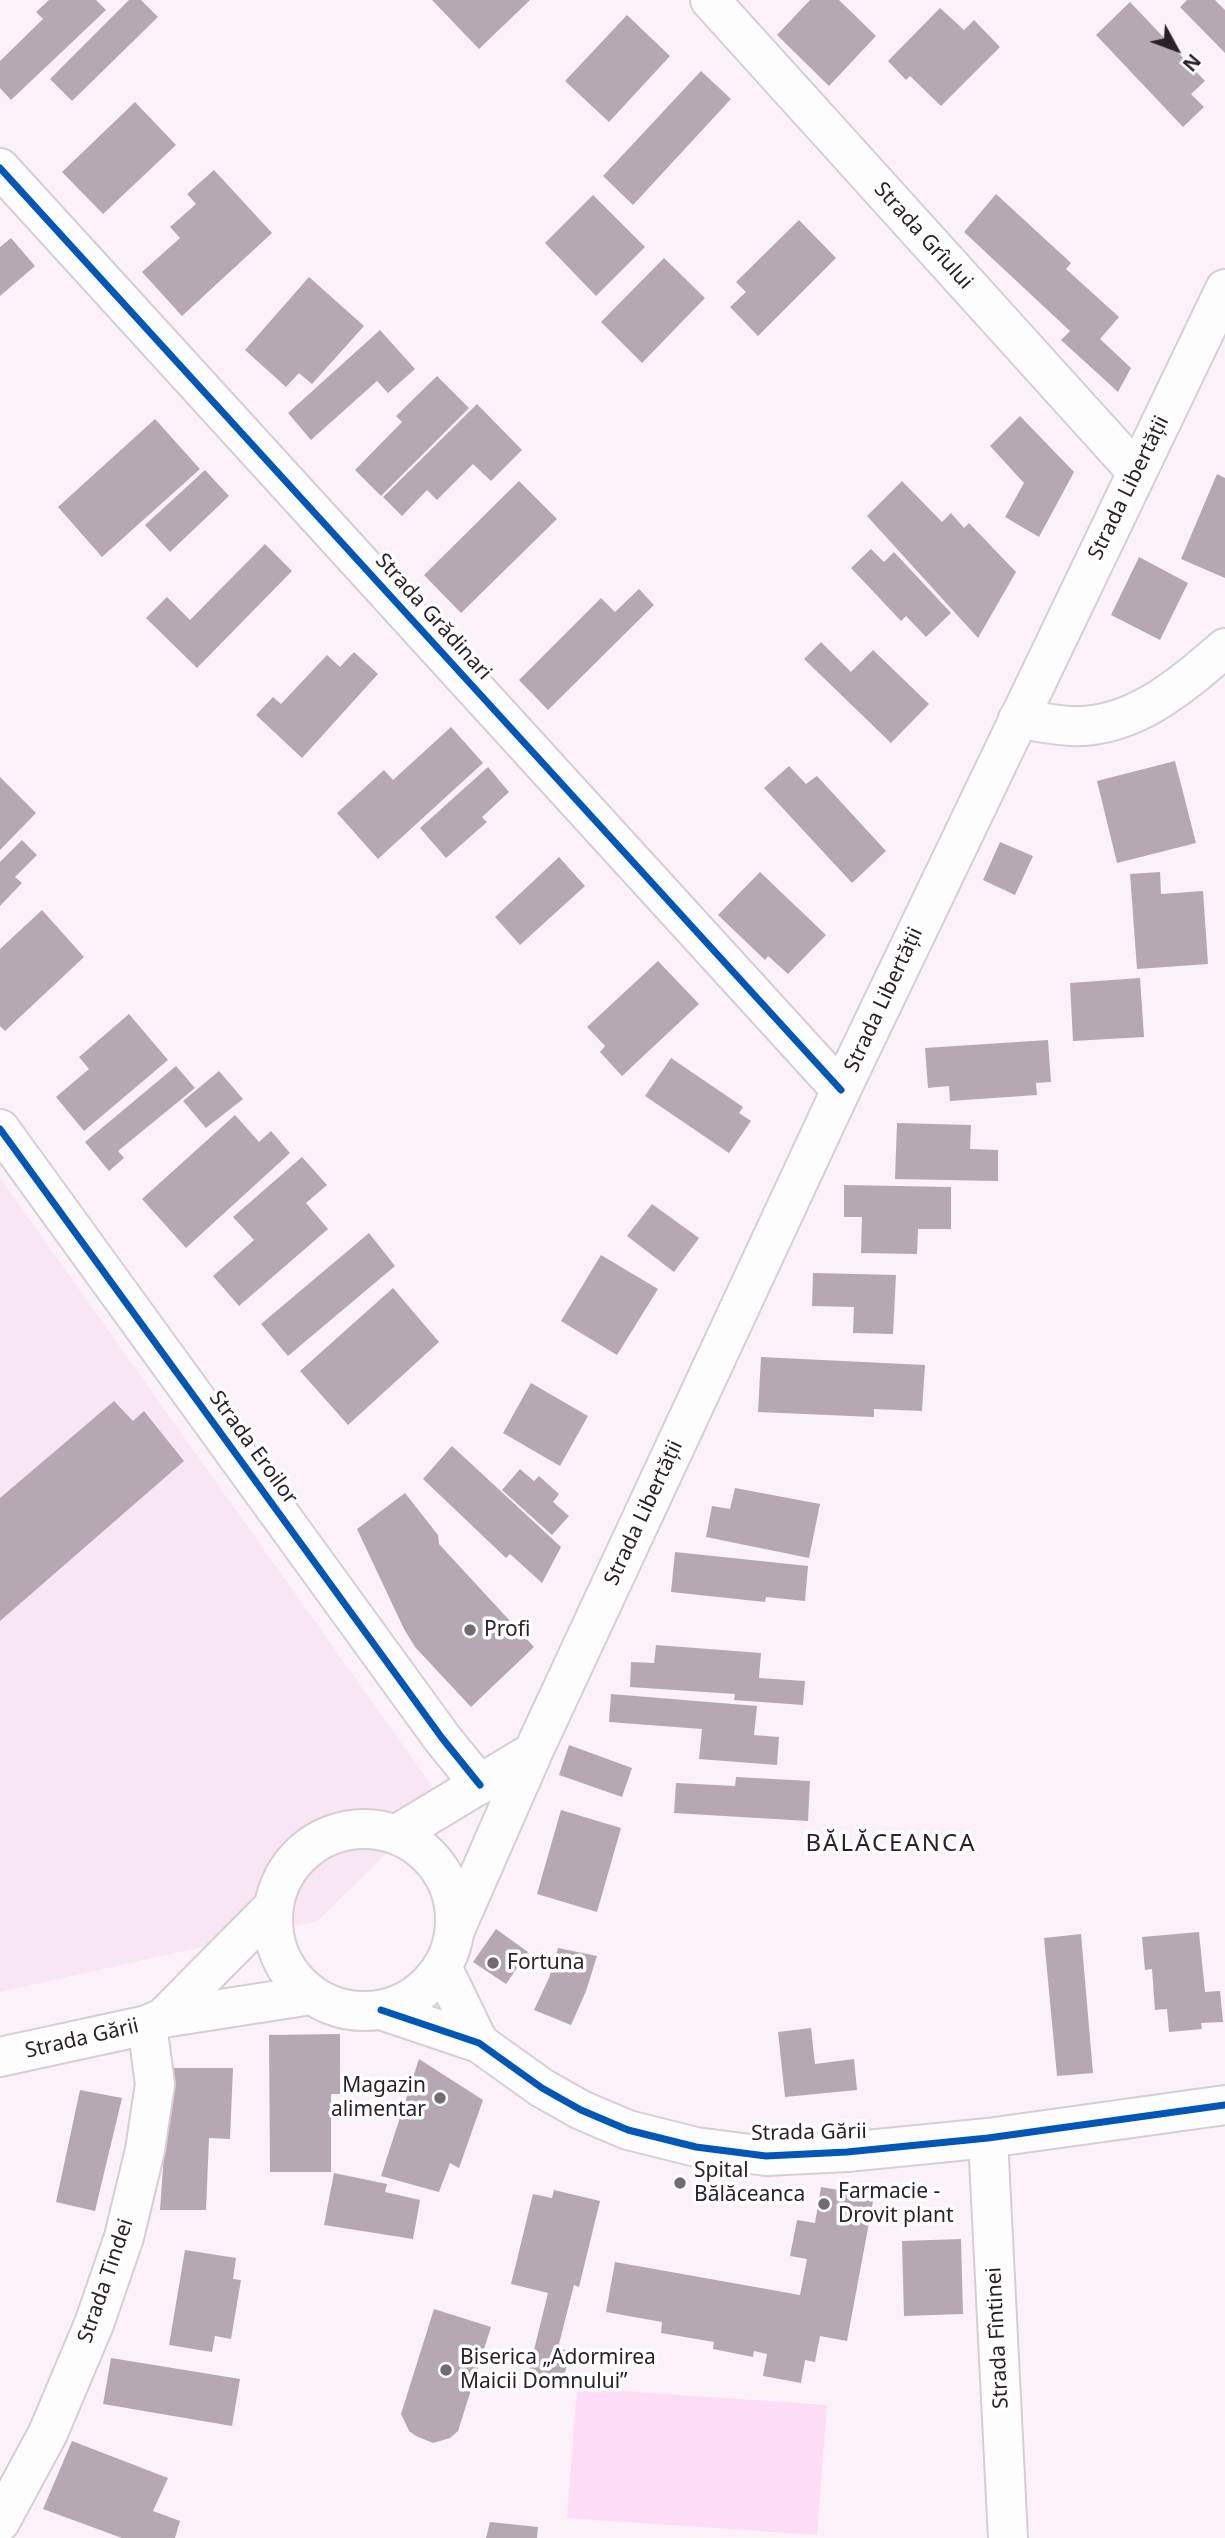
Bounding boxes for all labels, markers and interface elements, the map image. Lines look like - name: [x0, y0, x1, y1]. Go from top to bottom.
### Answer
- north arrow: [1141, 14, 1211, 84]
- text: N: [1177, 48, 1207, 77]
- street label: Strada Grîului: [868, 177, 978, 295]
- street label: Strada Libertății: [1083, 412, 1175, 564]
- street label: Strada Grădinari: [370, 548, 496, 686]
- street label: Strada Libertății: [839, 924, 929, 1076]
- street label: Strada Eroilor: [203, 1386, 303, 1510]
- street label: Strada Libertății: [599, 1437, 689, 1589]
- place label: Profi: [484, 1617, 530, 1643]
- marker: Profi: [462, 1622, 478, 1638]
- district label: BĂLĂCEANCA: [807, 1830, 975, 1858]
- place label: Fortuna: [507, 1950, 585, 1976]
- marker: Fortuna: [485, 1955, 501, 1971]
- street label: Strada Gării: [23, 2014, 141, 2064]
- place label: Magazin alimentar: [331, 2073, 426, 2123]
- marker: Magazin alimentar: [432, 2090, 448, 2106]
- street label: Strada Gării: [751, 2119, 867, 2147]
- place label: Spital Bălăceanca: [694, 2158, 805, 2208]
- marker: Spital Bălăceanca: [672, 2175, 688, 2191]
- place label: Farmacie - Drovit plant: [838, 2179, 954, 2229]
- marker: Farmacie - Drovit plant: [816, 2196, 832, 2212]
- street label: Strada Tindei: [73, 2216, 139, 2346]
- street label: Strada Fîntinei: [982, 2267, 1014, 2409]
- place label: Biserica „Adormirea Maicii Domnului”: [460, 2345, 656, 2395]
- marker: Biserica „Adormirea Maicii Domnului”: [438, 2362, 454, 2378]

